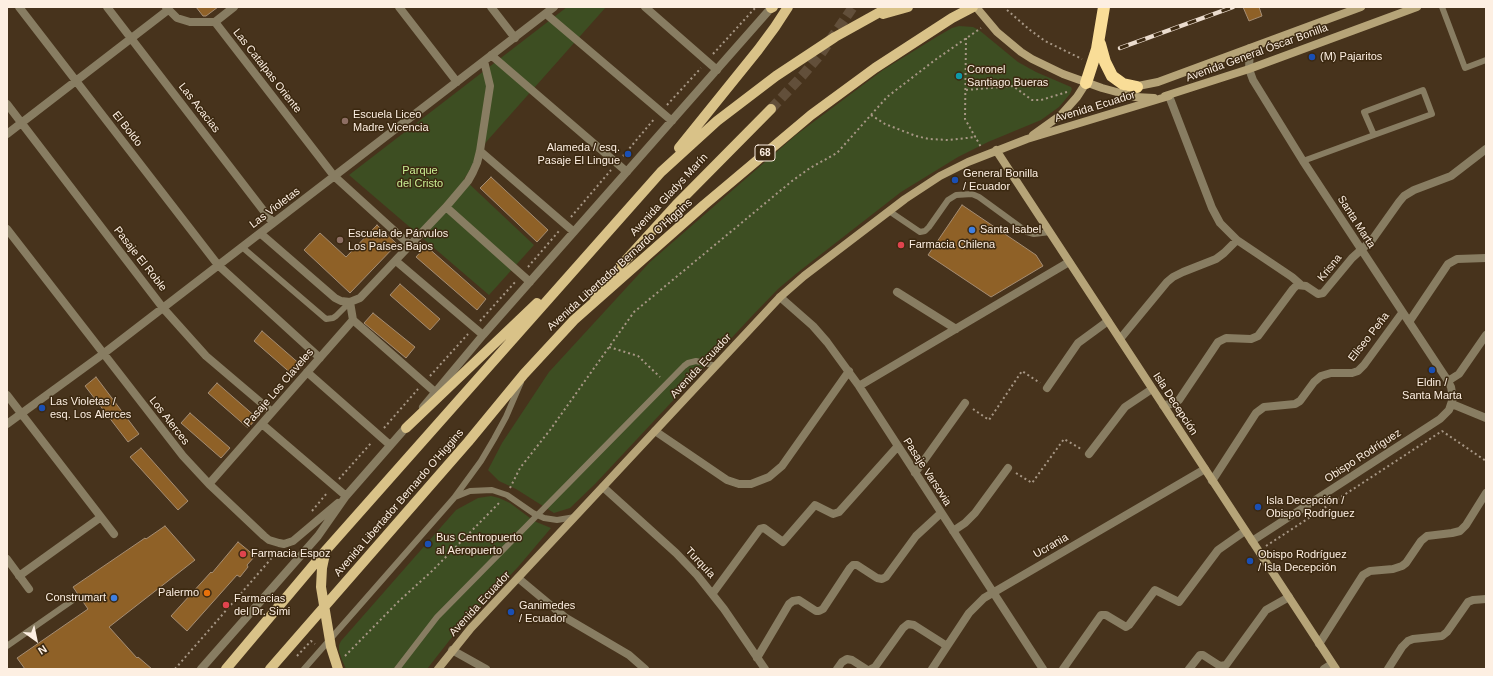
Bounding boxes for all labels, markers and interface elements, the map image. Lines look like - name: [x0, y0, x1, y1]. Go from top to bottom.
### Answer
- street label: Avenida General Óscar Bonilla: [1184, 21, 1330, 85]
- street label: Las Catalpas Oriente: [230, 26, 304, 116]
- place label: (M) Pajaritos: [1320, 50, 1382, 64]
- marker: (M) Pajaritos: [1307, 52, 1317, 62]
- place label: Coronel Santiago Bueras: [967, 63, 1048, 89]
- marker: Coronel Santiago Bueras: [954, 71, 964, 81]
- street label: Las Acacias: [176, 81, 222, 135]
- street label: Avenida Ecuador: [1053, 88, 1137, 126]
- place label: Escuela Liceo Madre Vicencia: [353, 108, 429, 134]
- street label: El Boldo: [109, 109, 145, 149]
- marker: Escuela Liceo Madre Vicencia: [340, 116, 350, 126]
- place label: Alameda / esq. Pasaje El Lingue: [537, 141, 620, 167]
- road number: 68: [755, 145, 775, 161]
- marker: Alameda / esq. Pasaje El Lingue: [623, 149, 633, 159]
- street label: Avenida Gladys Marín: [627, 151, 711, 239]
- park label: Parque del Cristo: [397, 164, 443, 190]
- place label: General Bonilla / Ecuador: [963, 167, 1038, 193]
- marker: General Bonilla / Ecuador: [950, 175, 960, 185]
- street label: Las Violetas: [247, 185, 303, 231]
- street label: Santa Marta: [1334, 193, 1378, 251]
- street label: Avenida Libertador Bernardo O'Higgins: [545, 196, 695, 334]
- place label: Santa Isabel: [980, 223, 1041, 237]
- street label: Pasaje El Roble: [111, 224, 169, 294]
- marker: Santa Isabel: [967, 225, 977, 235]
- place label: Escuela de Párvulos Los Países Bajos: [348, 227, 448, 253]
- marker: Escuela de Párvulos Los Países Bajos: [335, 235, 345, 245]
- place label: Farmacia Chilena: [909, 238, 995, 252]
- marker: Farmacia Chilena: [896, 240, 906, 250]
- street label: Krisna: [1315, 252, 1345, 284]
- street label: Eliseo Peña: [1346, 310, 1392, 364]
- street label: Avenida Ecuador: [668, 331, 734, 401]
- street label: Pasaje Los Claveles: [241, 346, 317, 430]
- marker: Eldin / Santa Marta: [1427, 365, 1437, 375]
- street label: Isla Decepción: [1150, 370, 1200, 438]
- place label: Eldin / Santa Marta: [1402, 376, 1462, 402]
- street label: Los Alerces: [146, 394, 192, 448]
- place label: Las Violetas / esq. Los Alerces: [50, 395, 131, 421]
- marker: Las Violetas / esq. Los Alerces: [37, 403, 47, 413]
- street label: Obispo Rodríguez: [1322, 426, 1404, 486]
- street label: Avenida Libertador Bernardo O'Higgins: [331, 427, 467, 579]
- street label: Pasaje Varsovia: [900, 435, 954, 509]
- place label: Isla Decepción / Obispo Rodríguez: [1266, 494, 1355, 520]
- marker: Isla Decepción / Obispo Rodríguez: [1253, 502, 1263, 512]
- place label: Bus Centropuerto al Aeropuerto: [436, 531, 522, 557]
- street label: Ucrania: [1031, 531, 1071, 561]
- marker: Bus Centropuerto al Aeropuerto: [423, 539, 433, 549]
- street label: Turquía: [682, 545, 718, 581]
- place label: Farmacia Espoz: [251, 547, 330, 561]
- place label: Obispo Rodríguez / Isla Decepción: [1258, 548, 1347, 574]
- marker: Farmacia Espoz: [238, 549, 248, 559]
- marker: Obispo Rodríguez / Isla Decepción: [1245, 556, 1255, 566]
- street label: Avenida Ecuador: [447, 569, 513, 639]
- place label: Palermo: [158, 586, 199, 600]
- marker: Palermo: [202, 588, 212, 598]
- place label: Construmart: [45, 591, 106, 605]
- place label: Farmacias del Dr. Simi: [234, 592, 290, 618]
- marker: Construmart: [109, 593, 119, 603]
- place label: Ganimedes / Ecuador: [519, 599, 575, 625]
- marker: Farmacias del Dr. Simi: [221, 600, 231, 610]
- marker: Ganimedes / Ecuador: [506, 607, 516, 617]
- north arrow: [16, 620, 56, 660]
- text: N: [36, 643, 49, 657]

